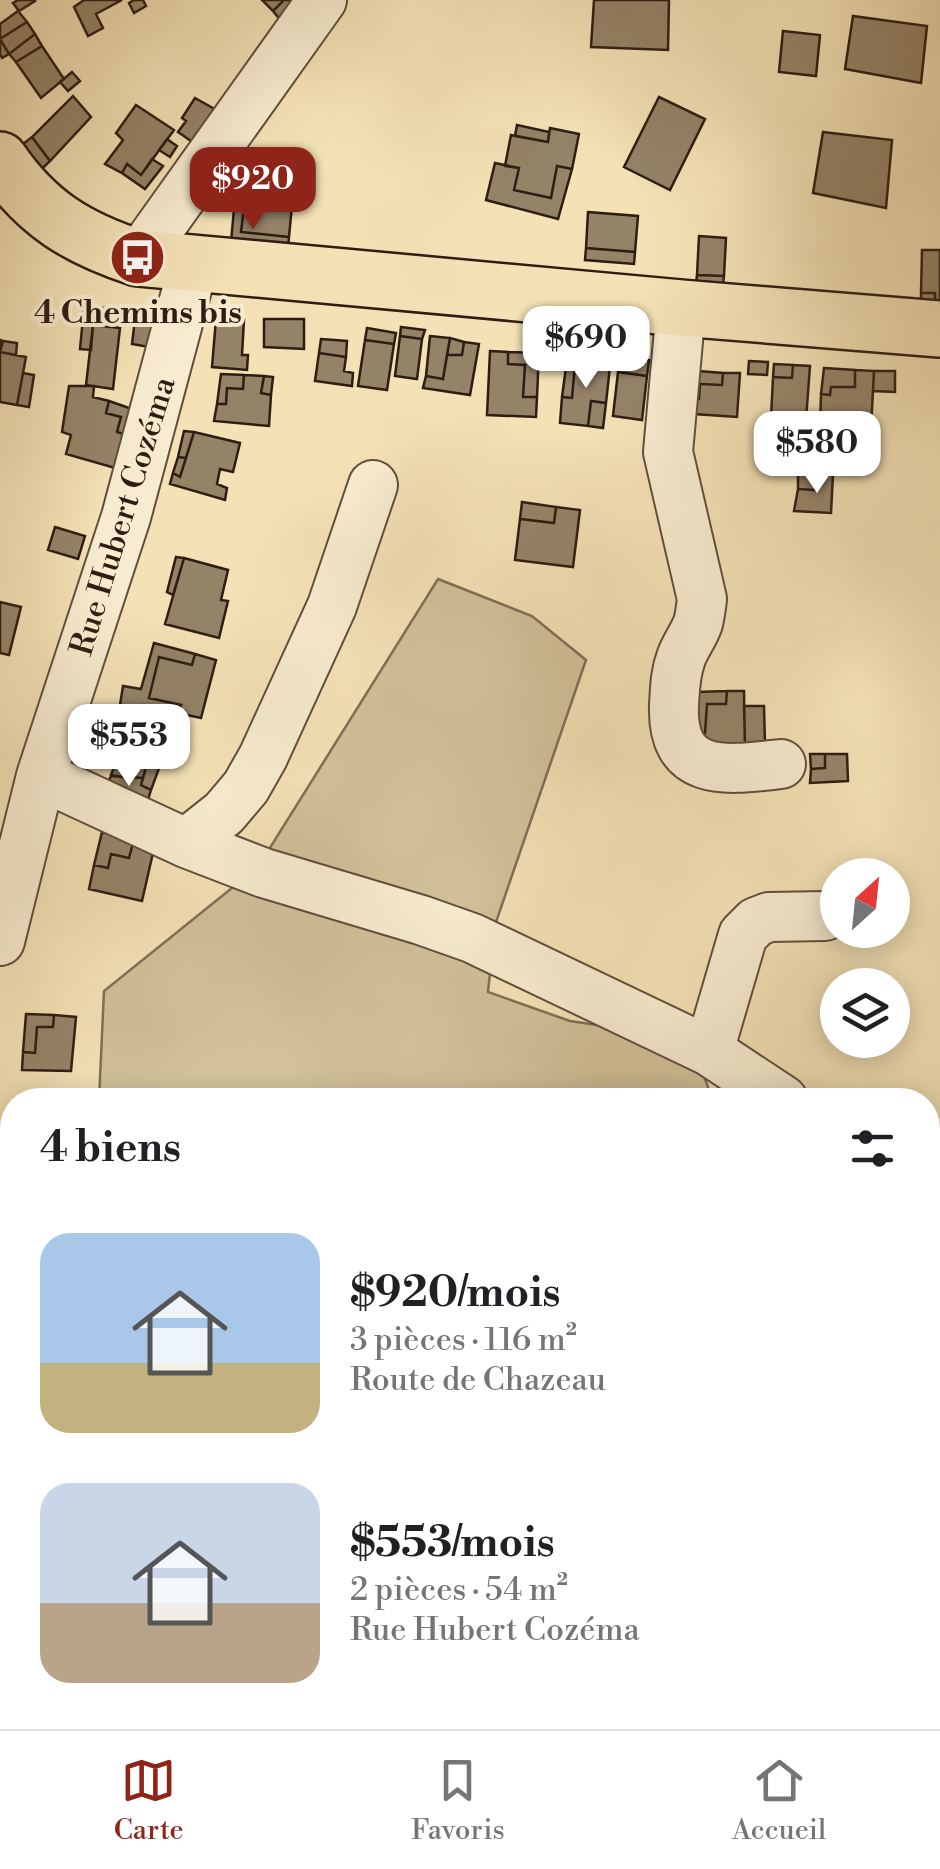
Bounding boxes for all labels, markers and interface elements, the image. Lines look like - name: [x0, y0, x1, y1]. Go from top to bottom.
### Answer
- pin: $920: [194, 147, 312, 232]
- text: $920: [212, 159, 294, 199]
- bus stop icon: 4 Chemins bis: [108, 228, 168, 288]
- place label: 4 Chemins bis: [34, 293, 242, 333]
- pin: $690: [527, 306, 645, 391]
- text: $690: [545, 318, 627, 358]
- street label: Rue Hubert Cozéma: [61, 371, 185, 661]
- pin: $580: [758, 411, 876, 496]
- text: $580: [776, 423, 858, 463]
- pin: $553: [70, 704, 188, 789]
- text: $553: [90, 716, 168, 756]
- north arrow: [820, 858, 910, 948]
- map controls: [820, 858, 910, 1058]
- button: layers: [820, 968, 910, 1058]
- icon: filters: [845, 1121, 900, 1176]
- text: 4 biens: [40, 1122, 181, 1175]
- text: $920/mois: [350, 1267, 561, 1320]
- icon: home: [120, 1273, 240, 1393]
- text: 3 pièces · 116 m²: [350, 1320, 577, 1360]
- text: Route de Chazeau: [350, 1360, 606, 1400]
- text: $553/mois: [350, 1517, 555, 1570]
- icon: home: [120, 1523, 240, 1643]
- text: 2 pièces · 54 m²: [350, 1570, 568, 1610]
- text: Rue Hubert Cozéma: [350, 1610, 640, 1650]
- tab: Carte: [114, 1753, 184, 1848]
- tab: Favoris: [411, 1753, 505, 1848]
- tab: Accueil: [732, 1753, 826, 1848]

